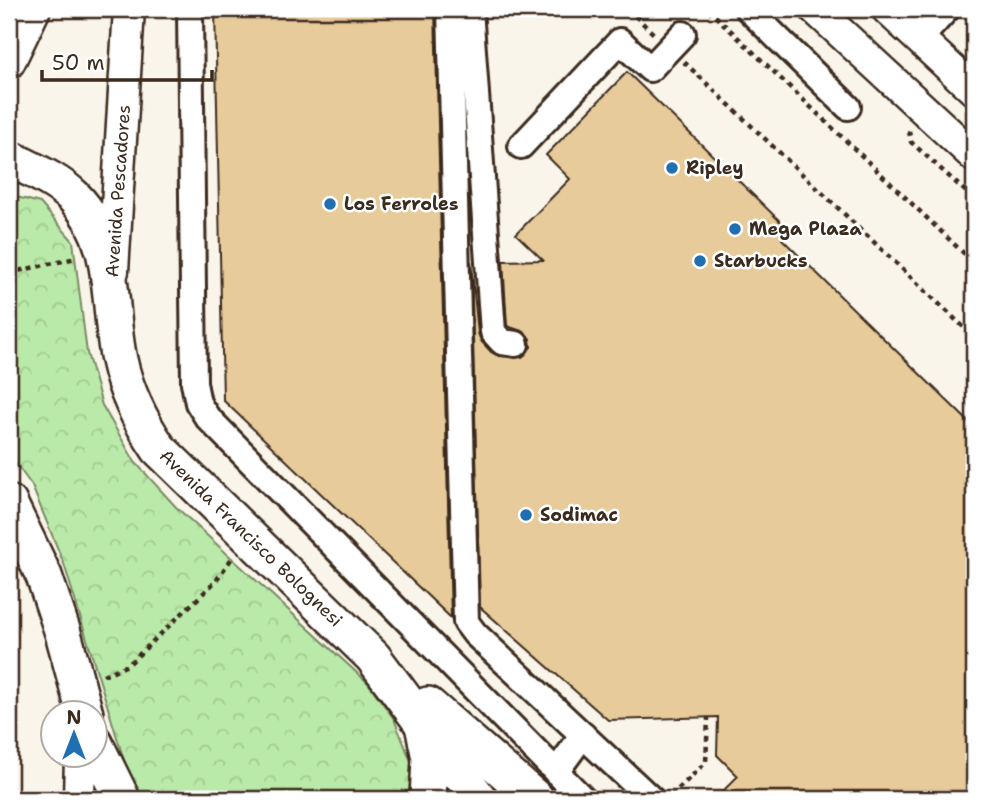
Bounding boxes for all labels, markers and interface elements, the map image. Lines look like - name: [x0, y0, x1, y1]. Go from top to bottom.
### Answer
- scale bar: [42, 38, 212, 82]
- text: 50 m: [52, 49, 105, 77]
- street label: Avenida Pescadores: [100, 104, 136, 278]
- place label: Ripley: [686, 156, 743, 180]
- marker: Ripley: [664, 160, 680, 176]
- place label: Los Ferroles: [344, 192, 458, 216]
- marker: Los Ferroles: [322, 196, 338, 212]
- place label: Mega Plaza: [749, 217, 862, 241]
- marker: Mega Plaza: [727, 221, 743, 237]
- place label: Starbucks: [714, 249, 808, 273]
- marker: Starbucks: [692, 253, 708, 269]
- street label: Avenida Francisco Bolognesi: [154, 444, 348, 632]
- place label: Sodimac: [540, 503, 618, 527]
- marker: Sodimac: [518, 507, 534, 523]
- north arrow: [38, 700, 108, 770]
- text: N: [66, 705, 82, 730]

